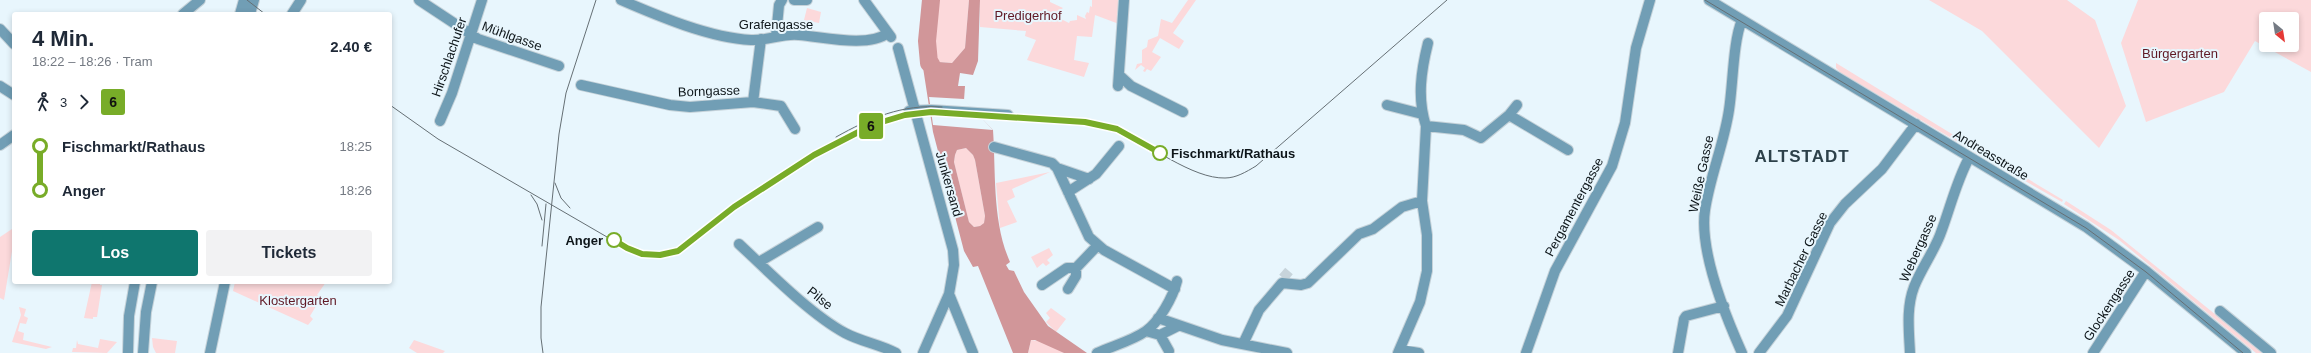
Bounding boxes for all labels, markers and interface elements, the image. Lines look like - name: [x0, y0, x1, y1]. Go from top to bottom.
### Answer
- park label: Predigerhof: [994, 8, 1062, 23]
- north arrow: [2259, 12, 2299, 52]
- map controls: [2259, 12, 2299, 52]
- street label: Hirschlachufer: [428, 15, 470, 99]
- street label: Grafengasse: [739, 17, 813, 32]
- street label: Mühlgasse: [480, 18, 544, 54]
- text: 4 Min.: [32, 26, 94, 51]
- text: 2.40 €: [330, 38, 372, 55]
- park label: Bürgergarten: [2142, 46, 2218, 61]
- text: 18:22 – 18:26 · Tram: [32, 54, 153, 69]
- street label: Borngasse: [678, 82, 740, 100]
- icon: walk: [32, 91, 54, 113]
- icon: forward: [73, 91, 95, 113]
- text: 6: [109, 94, 117, 110]
- text: 3: [60, 95, 67, 110]
- line badge: 6: [858, 113, 884, 139]
- text: 6: [867, 118, 875, 134]
- street label: Andreasstraße: [1951, 127, 2031, 183]
- street label: Weiße Gasse: [1686, 134, 1716, 214]
- text: Fischmarkt/Rathaus: [62, 138, 205, 155]
- text: 18:25: [339, 139, 372, 154]
- marker: Fischmarkt/Rathaus: [1152, 145, 1168, 161]
- place label: Fischmarkt/Rathaus: [1171, 146, 1295, 161]
- district label: ALTSTADT: [1754, 147, 1850, 166]
- street label: Junkersand: [933, 150, 965, 218]
- street label: Pergamentergasse: [1542, 155, 1606, 259]
- text: Anger: [62, 182, 105, 199]
- text: 18:26: [339, 183, 372, 198]
- street label: Marbacher Gasse: [1772, 209, 1830, 309]
- street label: Webergasse: [1896, 212, 1940, 284]
- button: Los: [32, 230, 198, 276]
- button: Tickets: [206, 230, 372, 276]
- marker: Anger: [606, 232, 622, 248]
- place label: Anger: [565, 233, 603, 248]
- street label: Glockengasse: [2080, 266, 2138, 344]
- street label: Pilse: [804, 283, 836, 313]
- park label: Klostergarten: [259, 293, 337, 308]

